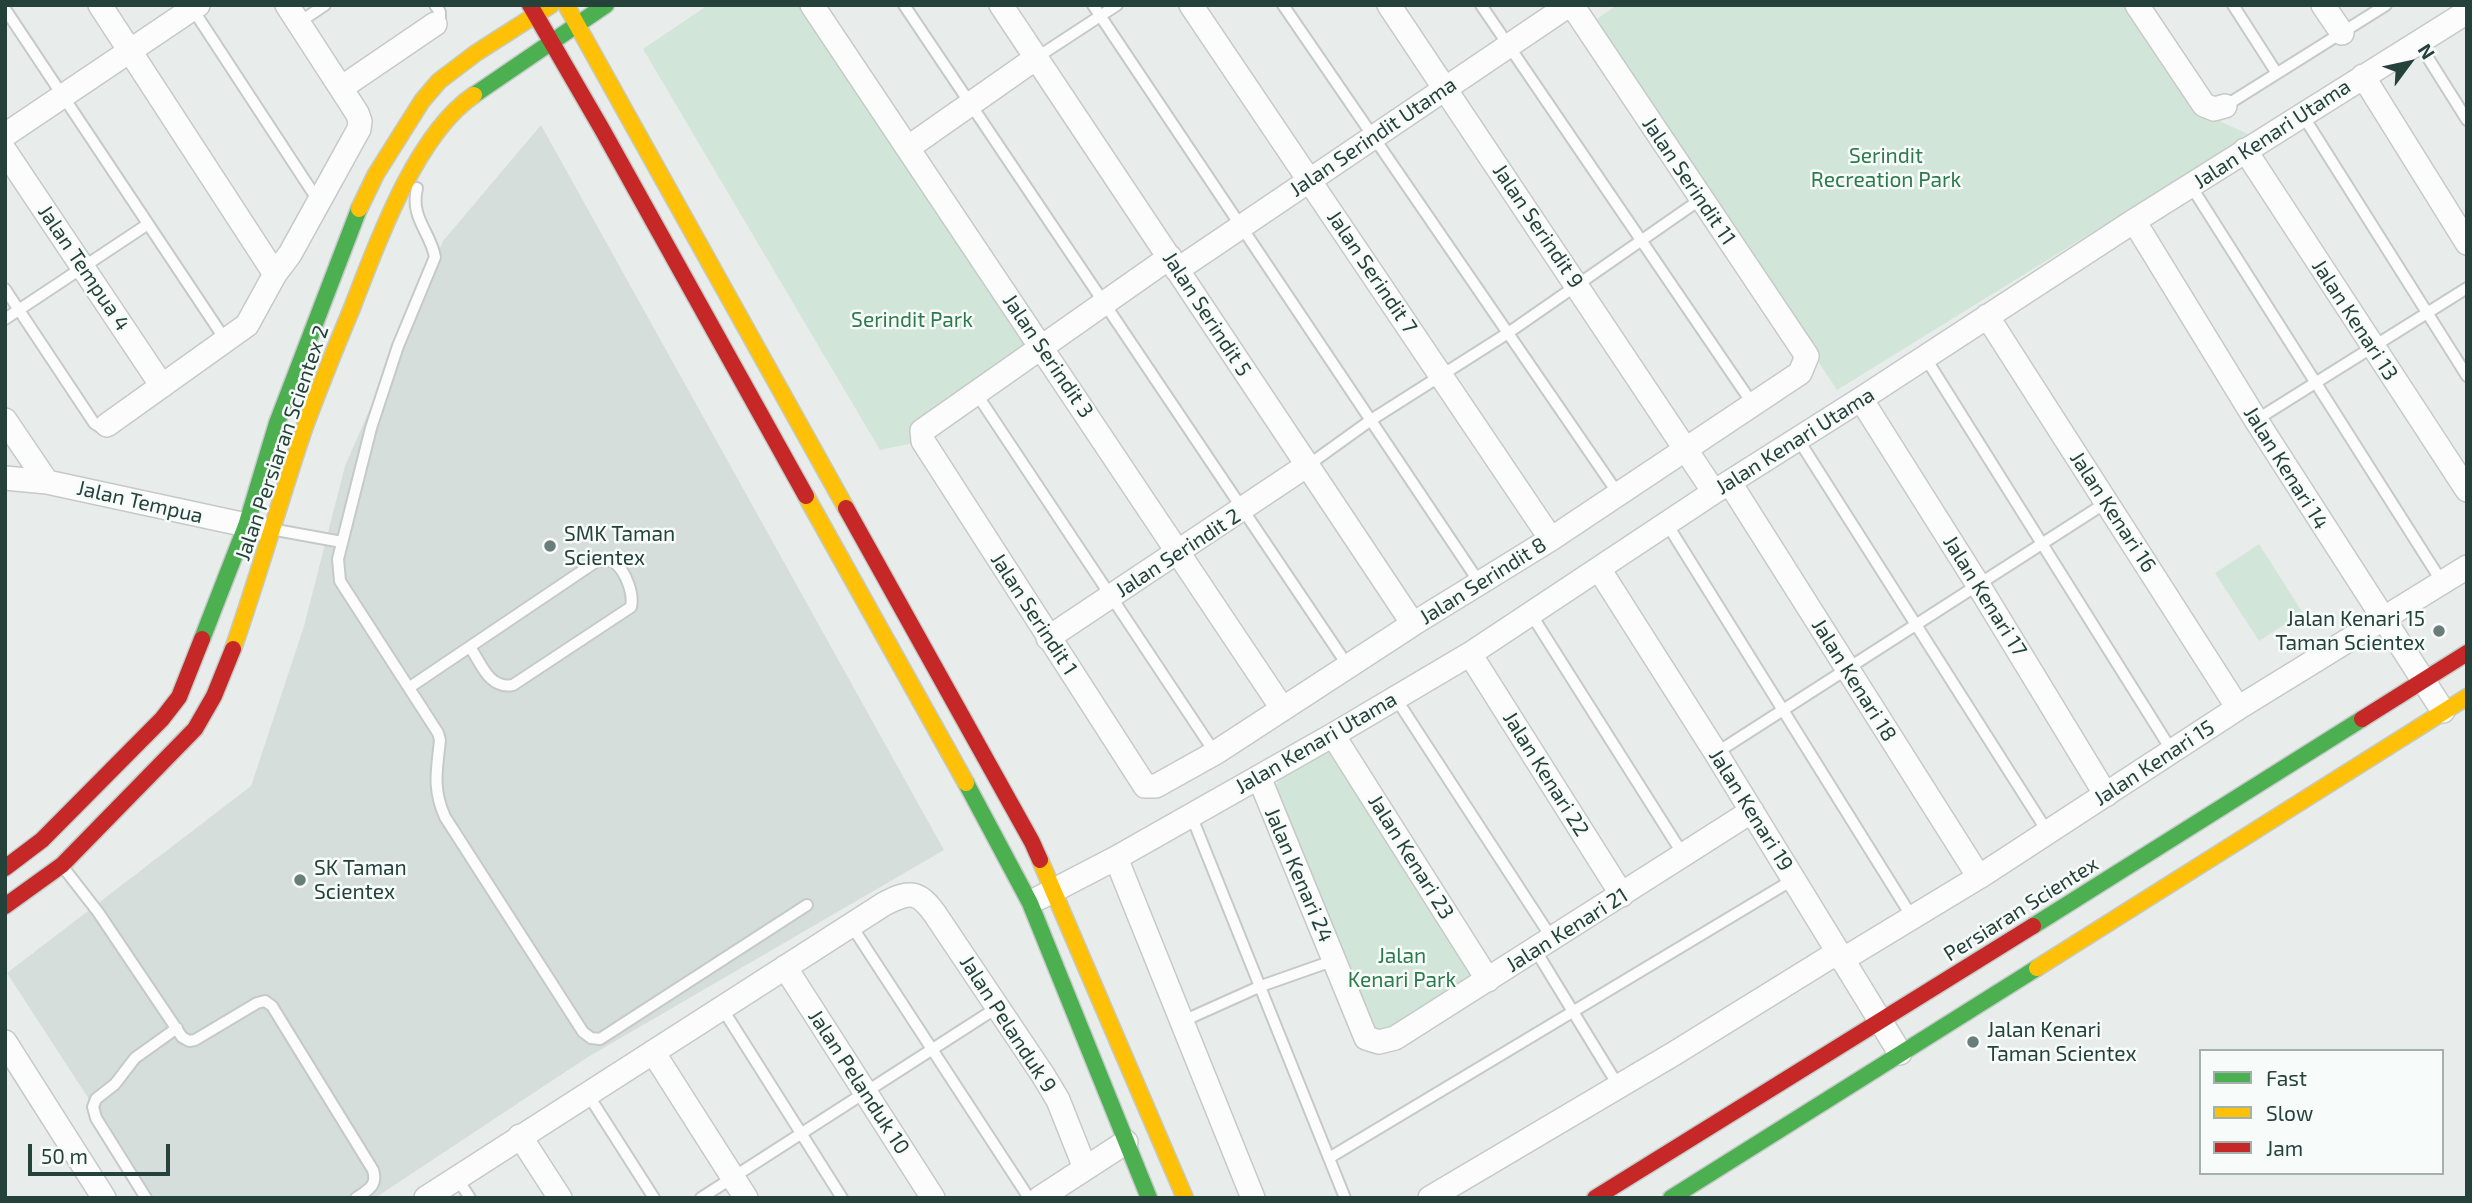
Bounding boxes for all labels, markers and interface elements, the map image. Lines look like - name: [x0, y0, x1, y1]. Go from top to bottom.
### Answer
- north arrow: [2374, 28, 2444, 98]
- text: N: [2414, 39, 2440, 63]
- street label: Jalan Serindit Utama: [1285, 72, 1461, 202]
- street label: Jalan Kenari Utama: [2189, 74, 2355, 194]
- street label: Jalan Serindit 11: [1637, 112, 1741, 250]
- park label: Serindit Recreation Park: [1811, 143, 1961, 193]
- street label: Jalan Serindit 9: [1487, 159, 1589, 293]
- street label: Jalan Tempua 4: [33, 200, 135, 336]
- street label: Jalan Serindit 7: [1322, 206, 1422, 338]
- street label: Jalan Serindit 5: [1157, 247, 1257, 381]
- street label: Jalan Kenari 13: [2307, 255, 2403, 385]
- street label: Jalan Serindit 3: [997, 289, 1099, 423]
- park label: Serindit Park: [851, 307, 973, 333]
- street label: Jalan Persiaran Scientex 2: [230, 322, 334, 564]
- street label: Jalan Kenari Utama: [1711, 382, 1879, 500]
- street label: Jalan Kenari 14: [2238, 402, 2334, 534]
- street label: Jalan Kenari 16: [2065, 447, 2161, 577]
- street label: Jalan Tempua: [75, 475, 205, 529]
- street label: Jalan Serindit 2: [1111, 503, 1245, 603]
- place label: SMK Taman Scientex: [564, 521, 675, 571]
- street label: Jalan Kenari 17: [1938, 531, 2032, 661]
- street label: Jalan Serindit 8: [1415, 532, 1551, 630]
- marker: SMK Taman Scientex: [542, 538, 558, 554]
- street label: Jalan Serindit 1: [985, 548, 1083, 680]
- place label: Jalan Kenari 15 Taman Scientex: [2275, 606, 2425, 656]
- street label: Jalan Kenari 18: [1806, 614, 1902, 746]
- marker: Jalan Kenari 15 Taman Scientex: [2431, 623, 2447, 639]
- street label: Jalan Kenari Utama: [1231, 687, 1401, 799]
- street label: Jalan Kenari 22: [1498, 707, 1594, 841]
- street label: Jalan Kenari 15: [2089, 715, 2219, 811]
- street label: Jalan Kenari 19: [1703, 744, 1799, 876]
- street label: Jalan Kenari 23: [1363, 790, 1459, 924]
- street label: Jalan Kenari 24: [1259, 804, 1339, 946]
- street label: Persiaran Scientex: [1939, 851, 2103, 967]
- place label: SK Taman Scientex: [314, 855, 407, 905]
- marker: SK Taman Scientex: [292, 872, 308, 888]
- street label: Jalan Kenari 21: [1501, 883, 1633, 977]
- park label: Jalan Kenari Park: [1348, 943, 1456, 993]
- street label: Jalan Pelanduk 9: [954, 951, 1062, 1097]
- street label: Jalan Pelanduk 10: [803, 1005, 915, 1159]
- place label: Jalan Kenari Taman Scientex: [1987, 1017, 2137, 1067]
- marker: Jalan Kenari Taman Scientex: [1965, 1034, 1981, 1050]
- legend: [2199, 1049, 2444, 1175]
- text: Fast: [2266, 1065, 2307, 1090]
- text: Slow: [2266, 1100, 2313, 1125]
- scale bar: [32, 1130, 173, 1174]
- text: Jam: [2266, 1135, 2303, 1160]
- text: 50 m: [41, 1143, 88, 1168]

